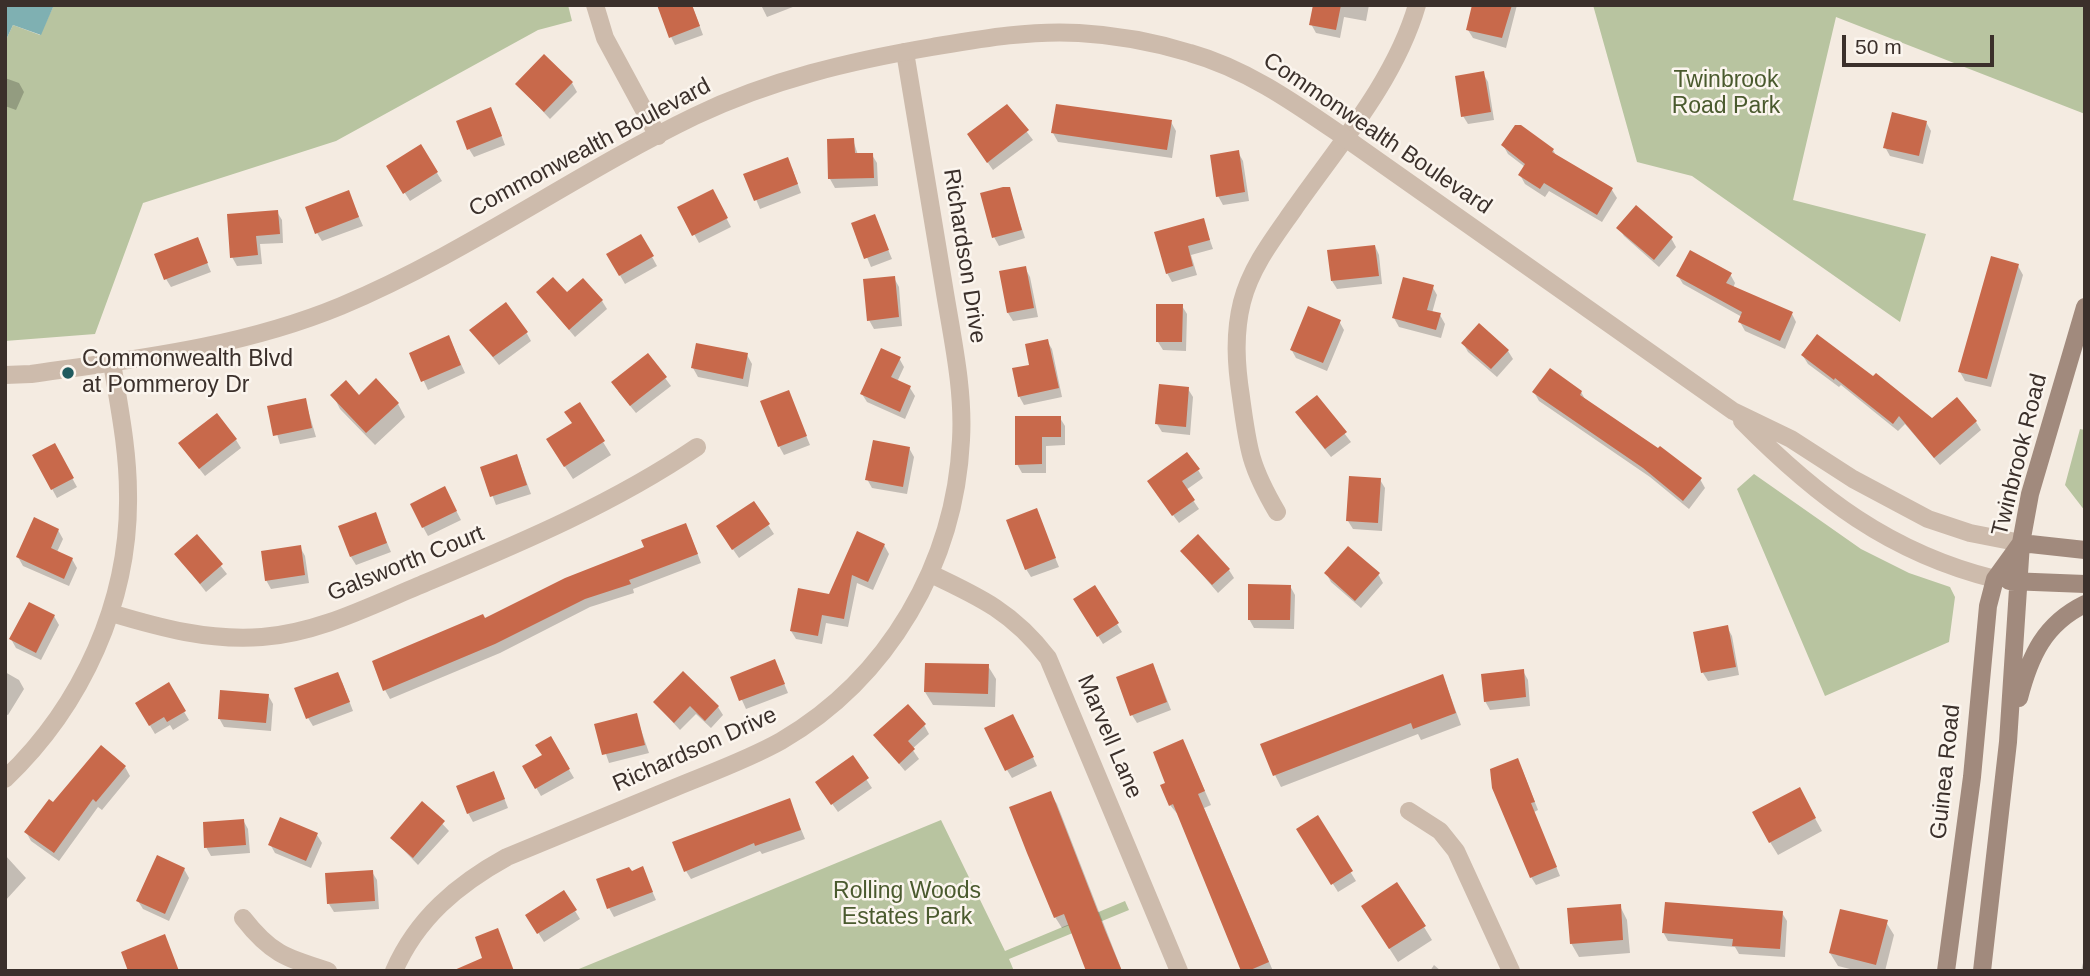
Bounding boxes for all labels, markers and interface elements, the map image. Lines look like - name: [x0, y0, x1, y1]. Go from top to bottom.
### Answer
- scale bar: [1845, 21, 1997, 65]
- text: 50 m: [1855, 35, 1902, 58]
- street label: Commonwealth Boulevard: [1257, 47, 1497, 221]
- park label: Twinbrook Road Park: [1672, 67, 1780, 121]
- street label: Commonwealth Boulevard: [464, 72, 716, 224]
- street label: Richardson Drive: [937, 167, 991, 345]
- place label: Commonwealth Blvd at Pommeroy Dr: [82, 346, 293, 400]
- marker: Commonwealth Blvd at Pommeroy Dr: [60, 365, 76, 381]
- street label: Twinbrook Road: [1987, 371, 2053, 539]
- street label: Galsworth Court: [324, 520, 488, 608]
- street label: Marvell Lane: [1071, 671, 1147, 803]
- street label: Richardson Drive: [609, 702, 781, 798]
- street label: Guinea Road: [1925, 703, 1967, 841]
- park label: Rolling Woods Estates Park: [833, 878, 981, 932]

